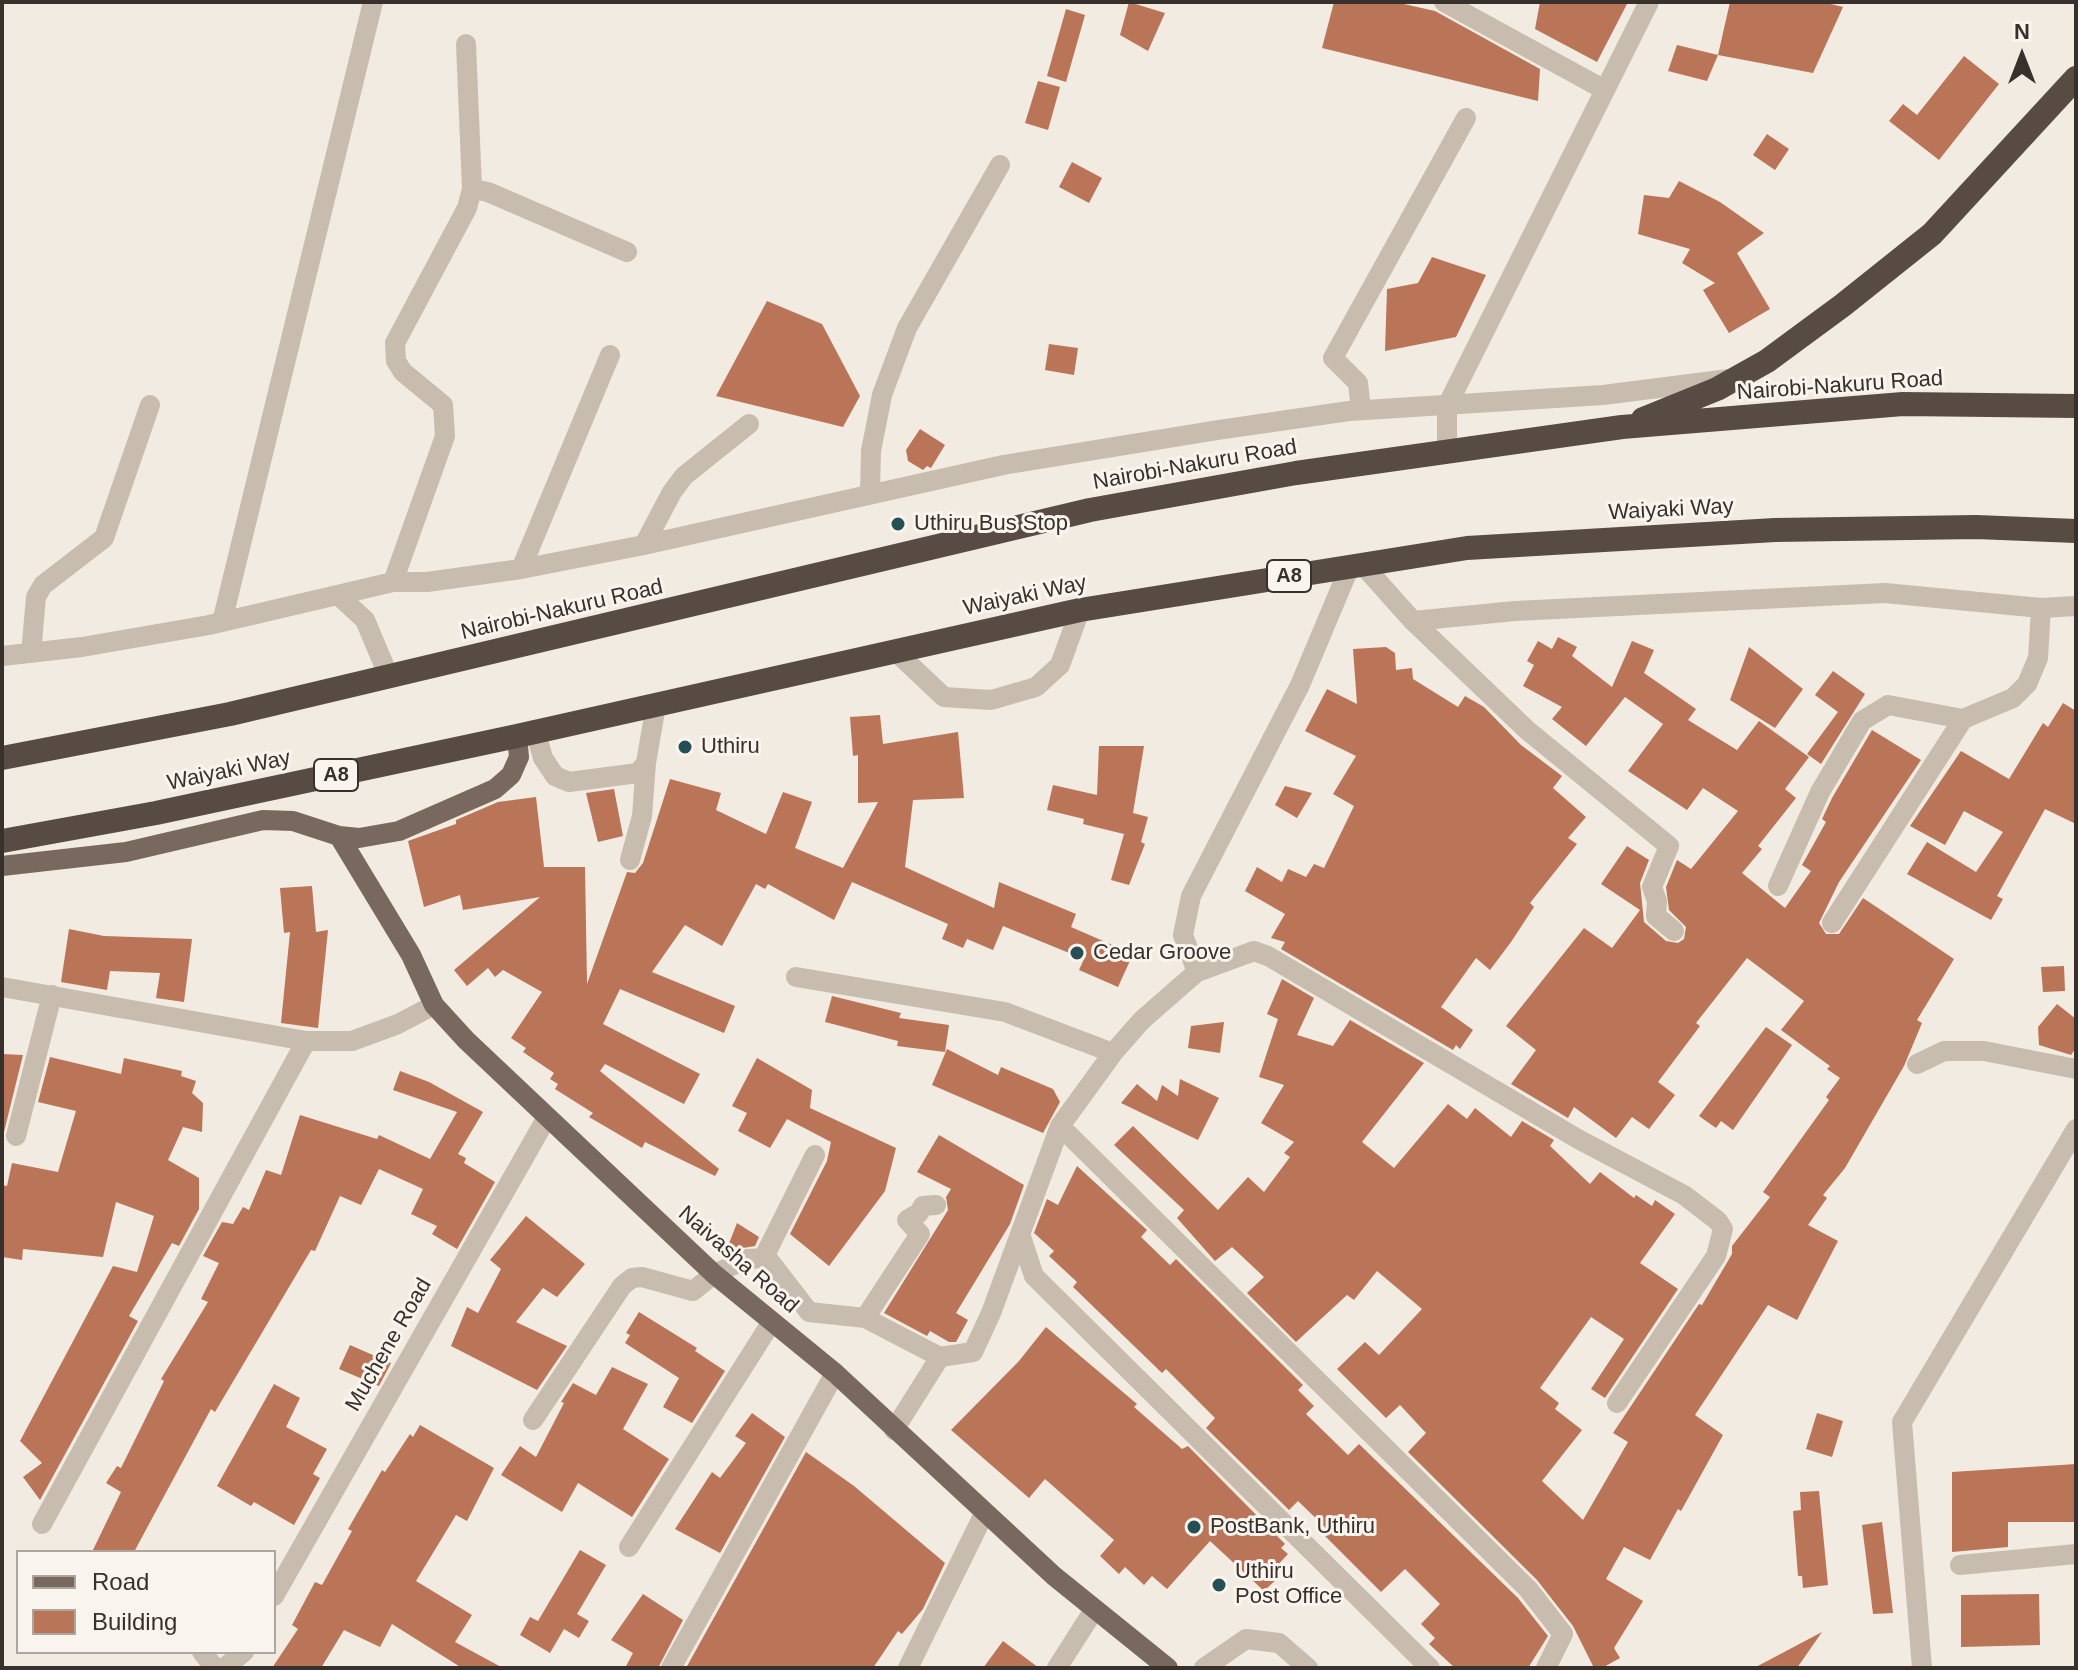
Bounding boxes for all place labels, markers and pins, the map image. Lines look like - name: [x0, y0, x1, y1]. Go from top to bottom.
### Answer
- place label: Uthiru Bus Stop: [914, 511, 1068, 537]
- marker: Uthiru Bus Stop: [889, 515, 907, 533]
- place label: Uthiru: [701, 734, 760, 760]
- marker: Uthiru: [676, 738, 694, 756]
- place label: Cedar Groove: [1093, 940, 1231, 966]
- marker: Cedar Groove: [1068, 944, 1086, 962]
- place label: PostBank, Uthiru: [1210, 1514, 1375, 1540]
- marker: PostBank, Uthiru: [1185, 1518, 1203, 1536]
- place label: Uthiru Post Office: [1235, 1559, 1342, 1610]
- marker: Uthiru Post Office: [1210, 1576, 1228, 1594]

